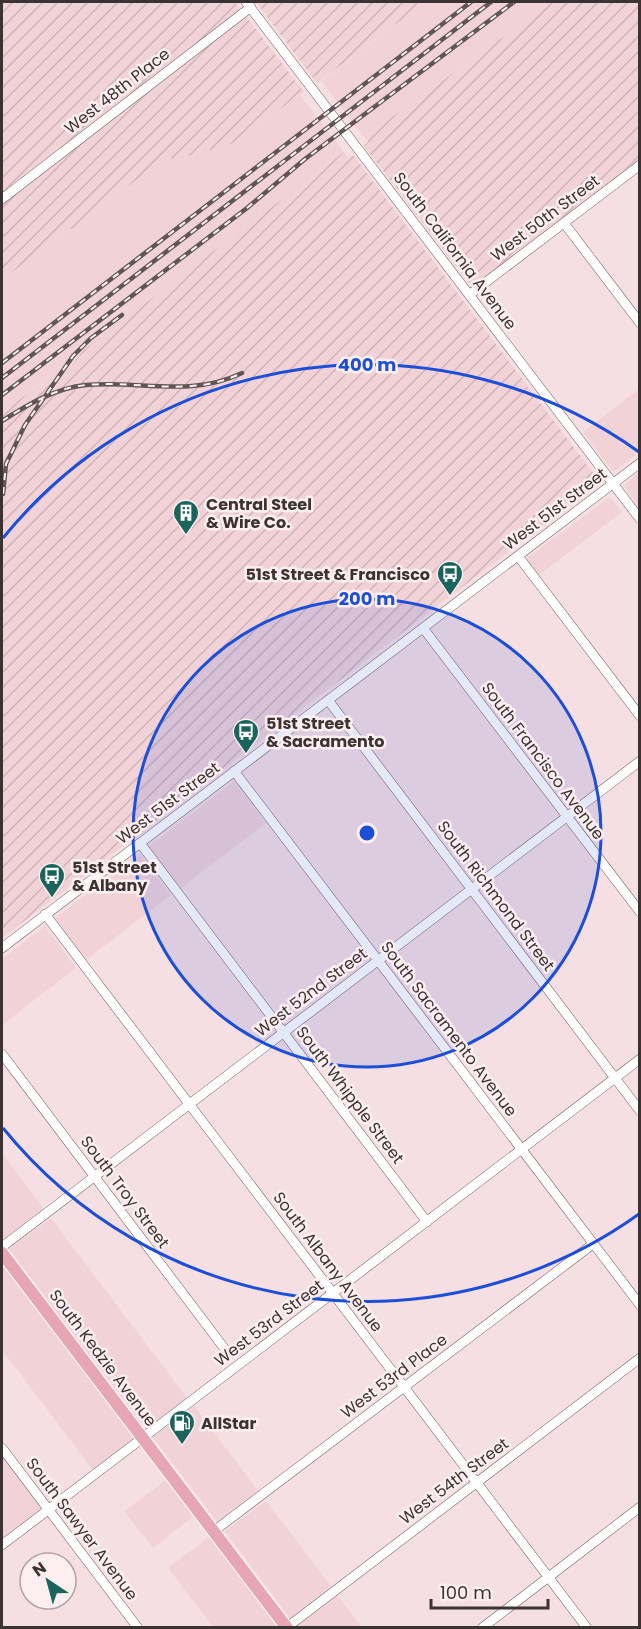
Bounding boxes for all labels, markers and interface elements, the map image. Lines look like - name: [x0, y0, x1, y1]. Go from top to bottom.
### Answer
- street label: West 48th Place: [59, 42, 175, 140]
- street label: South California Avenue: [388, 167, 522, 335]
- street label: West 50th Street: [486, 169, 604, 267]
- text: 400 m: [338, 352, 396, 377]
- street label: West 51st Street: [498, 462, 612, 556]
- place label: Central Steel & Wire Co.: [206, 493, 312, 534]
- building icon: Central Steel & Wire Co.: [171, 498, 201, 536]
- bus stop icon: 51st Street & Francisco: [435, 559, 465, 597]
- place label: 51st Street & Francisco: [245, 563, 430, 586]
- text: 200 m: [339, 586, 395, 611]
- street label: South Francisco Avenue: [476, 678, 610, 844]
- place label: 51st Street & Sacramento: [266, 712, 385, 753]
- bus stop icon: 51st Street & Sacramento: [231, 717, 261, 755]
- street label: West 51st Street: [111, 756, 225, 850]
- street label: South Richmond Street: [432, 816, 560, 976]
- centre of rings: [357, 823, 377, 843]
- place label: 51st Street & Albany: [72, 856, 157, 897]
- bus stop icon: 51st Street & Albany: [37, 861, 67, 899]
- street label: South Sacramento Avenue: [375, 937, 523, 1121]
- street label: West 52nd Street: [250, 942, 372, 1042]
- street label: South Whipple Street: [291, 1022, 409, 1169]
- street label: South Troy Street: [75, 1131, 175, 1253]
- street label: South Albany Avenue: [268, 1187, 388, 1337]
- street label: West 53rd Street: [210, 1274, 329, 1372]
- street label: South Kedzie Avenue: [44, 1285, 162, 1431]
- street label: West 53rd Place: [336, 1328, 452, 1424]
- fuel station icon: AllStar: [167, 1408, 197, 1446]
- place label: AllStar: [201, 1412, 256, 1435]
- street label: West 54th Street: [395, 1432, 513, 1530]
- street label: South Sawyer Avenue: [21, 1453, 143, 1605]
- north arrow: [18, 1551, 78, 1611]
- text: N: [28, 1556, 51, 1582]
- scale bar: [431, 1572, 548, 1610]
- text: 100 m: [440, 1580, 492, 1605]

